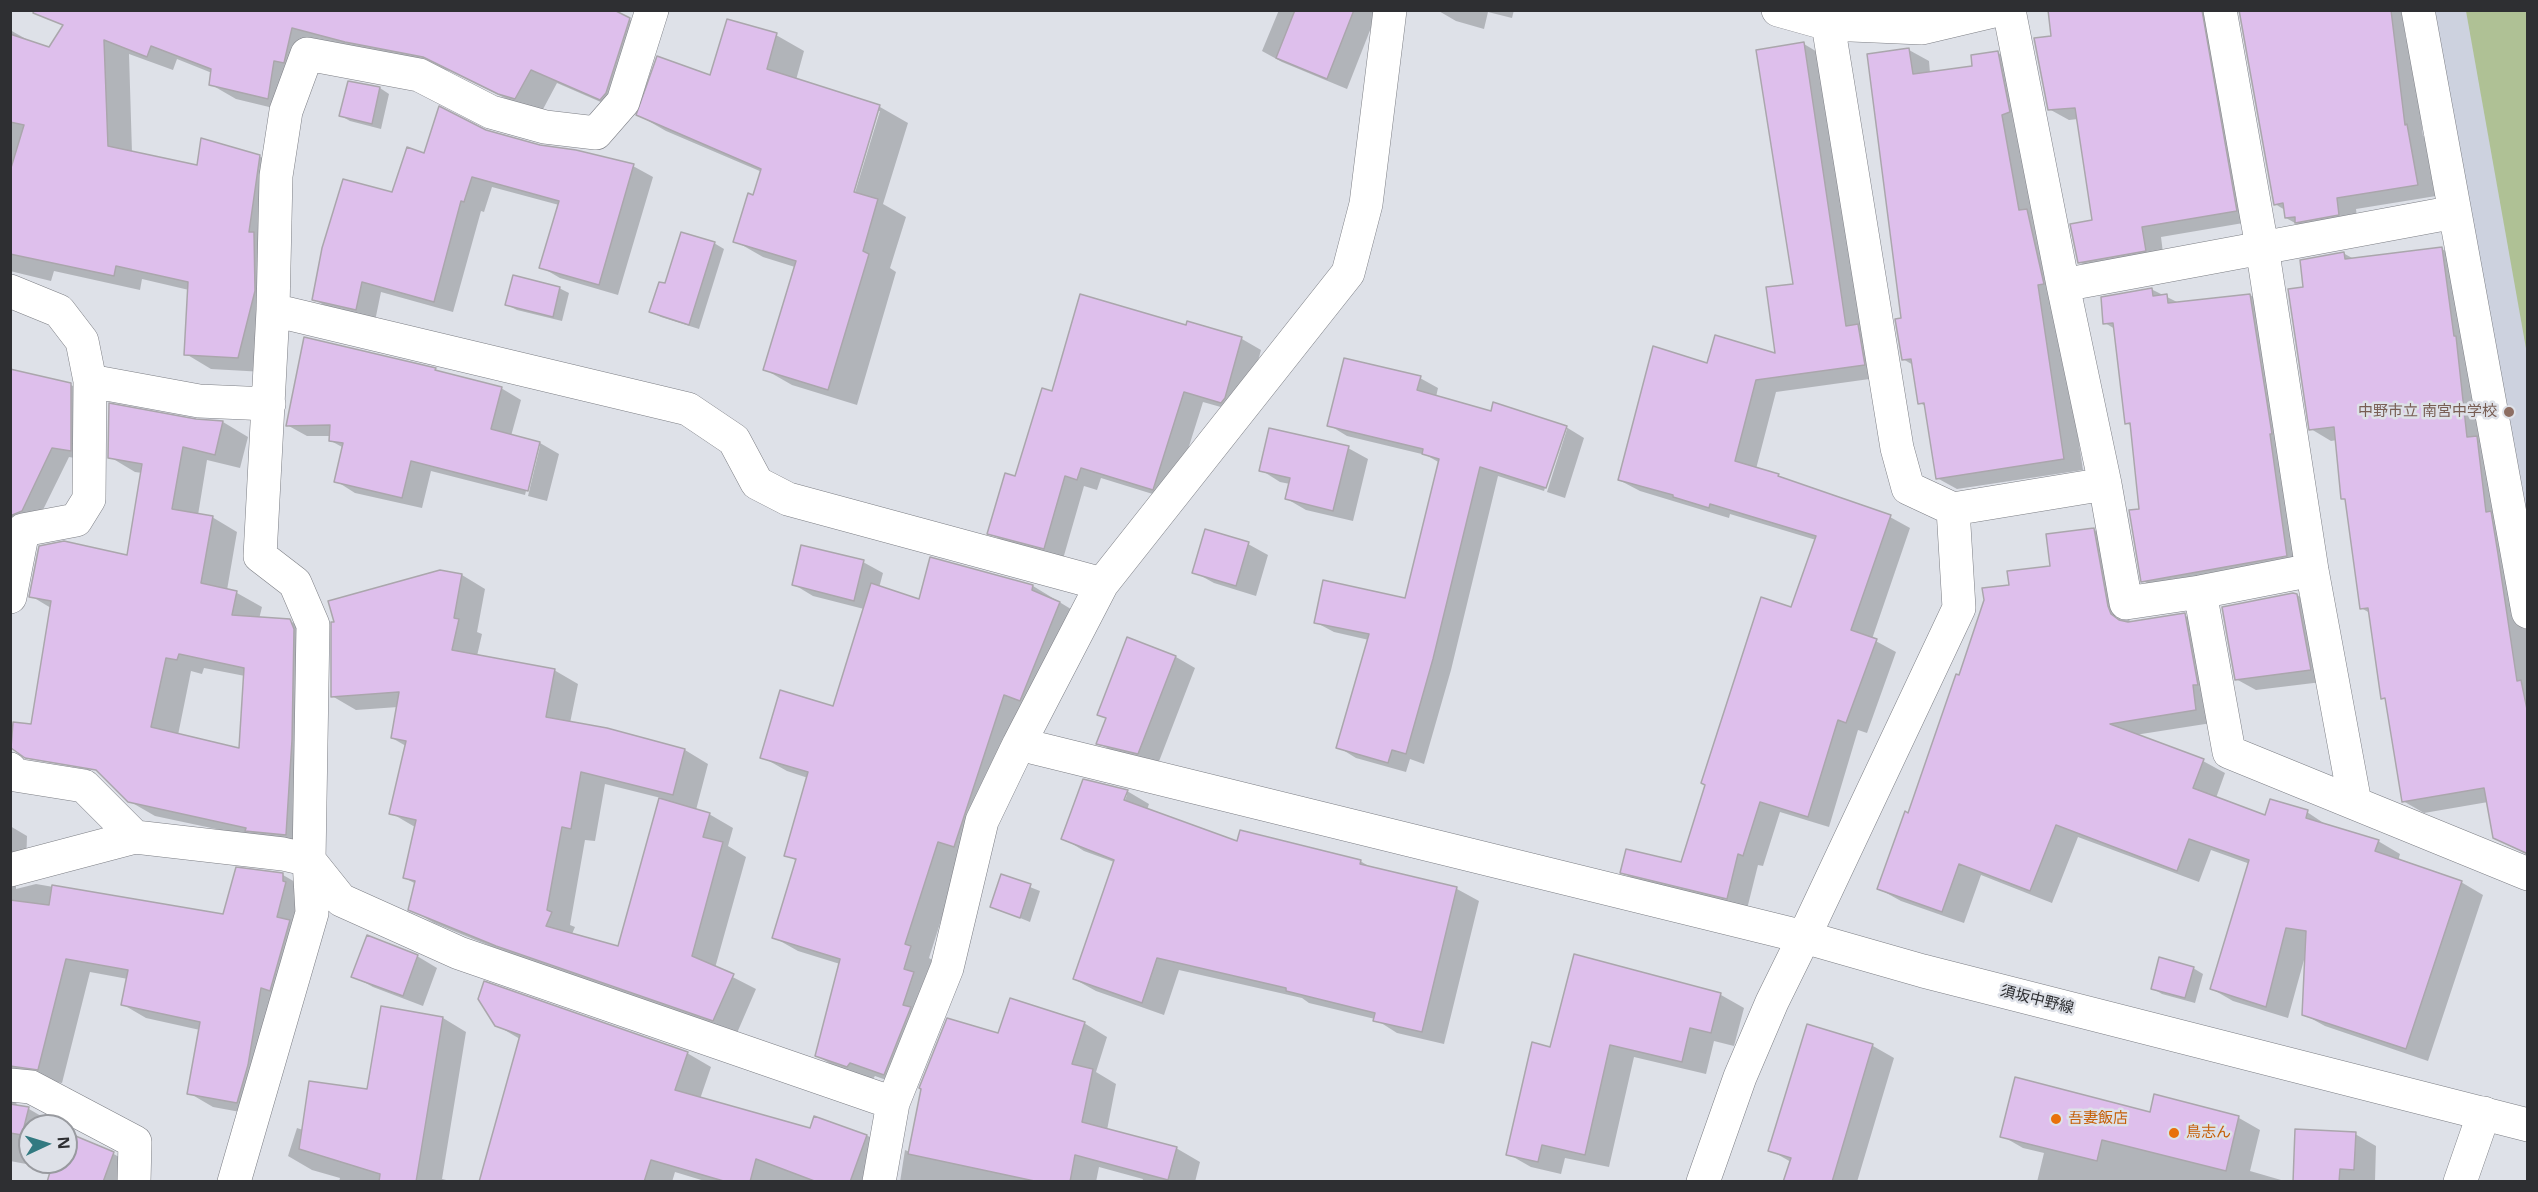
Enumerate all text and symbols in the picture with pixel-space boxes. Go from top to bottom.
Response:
place label: 中野市立 南宮中学校 [2358,403,2497,421]
marker: 中野市立 南宮中学校 [2502,405,2516,419]
street label: 須坂中野線 [1998,982,2076,1018]
place label: 吾妻飯店 [2068,1110,2128,1128]
marker: 吾妻飯店 [2049,1112,2063,1126]
north arrow [18,1114,78,1174]
place label: 鳥志ん [2186,1124,2231,1142]
marker: 鳥志ん [2167,1126,2181,1140]
text: N [53,1136,75,1150]

